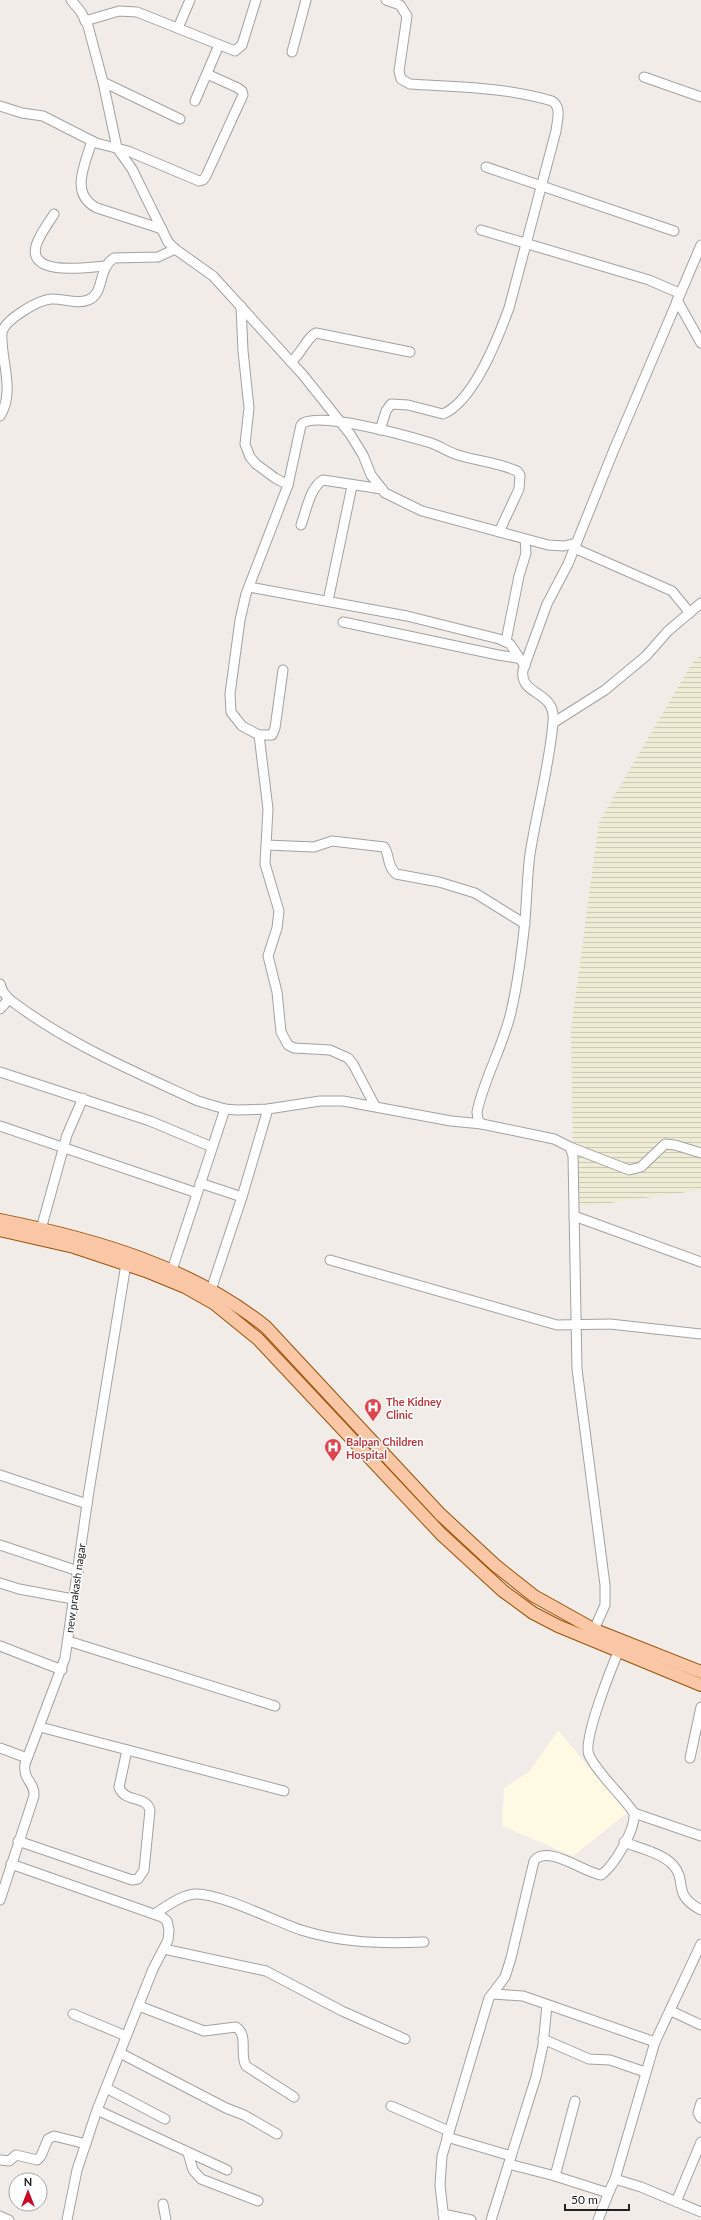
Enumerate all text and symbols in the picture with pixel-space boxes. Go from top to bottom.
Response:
place label: The Kidney Clinic [386,1395,442,1421]
hospital icon: The Kidney Clinic [363,1397,383,1422]
place label: Balpan Children Hospital [346,1435,423,1461]
hospital icon: Balpan Children Hospital [323,1437,343,1462]
street label: new prakash nagar [62,1542,88,1634]
north arrow [8,2172,48,2212]
text: N [24,2175,32,2188]
scale bar [565,2186,629,2212]
text: 50 m [571,2192,598,2207]

